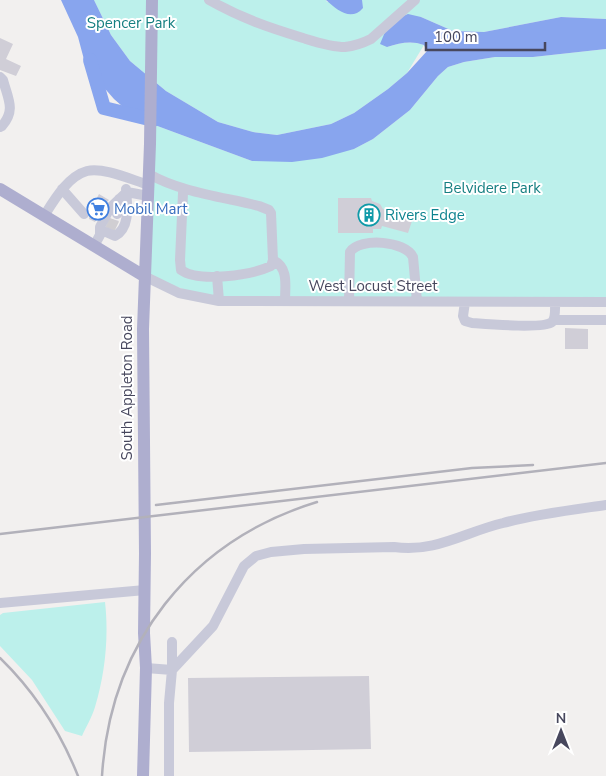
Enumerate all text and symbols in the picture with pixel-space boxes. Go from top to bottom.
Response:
park label: Spencer Park [87,13,176,33]
scale bar [426,20,545,52]
text: 100 m [434,27,478,47]
park label: Belvidere Park [443,178,541,198]
supermarket icon: Mobil Mart [86,197,110,221]
place label: Mobil Mart [114,199,188,219]
building icon: Rivers Edge [357,203,381,227]
place label: Rivers Edge [385,205,465,225]
street label: West Locust Street [309,276,438,296]
street label: South Appleton Road [117,315,137,461]
north arrow [536,706,586,756]
text: N [556,709,566,728]

